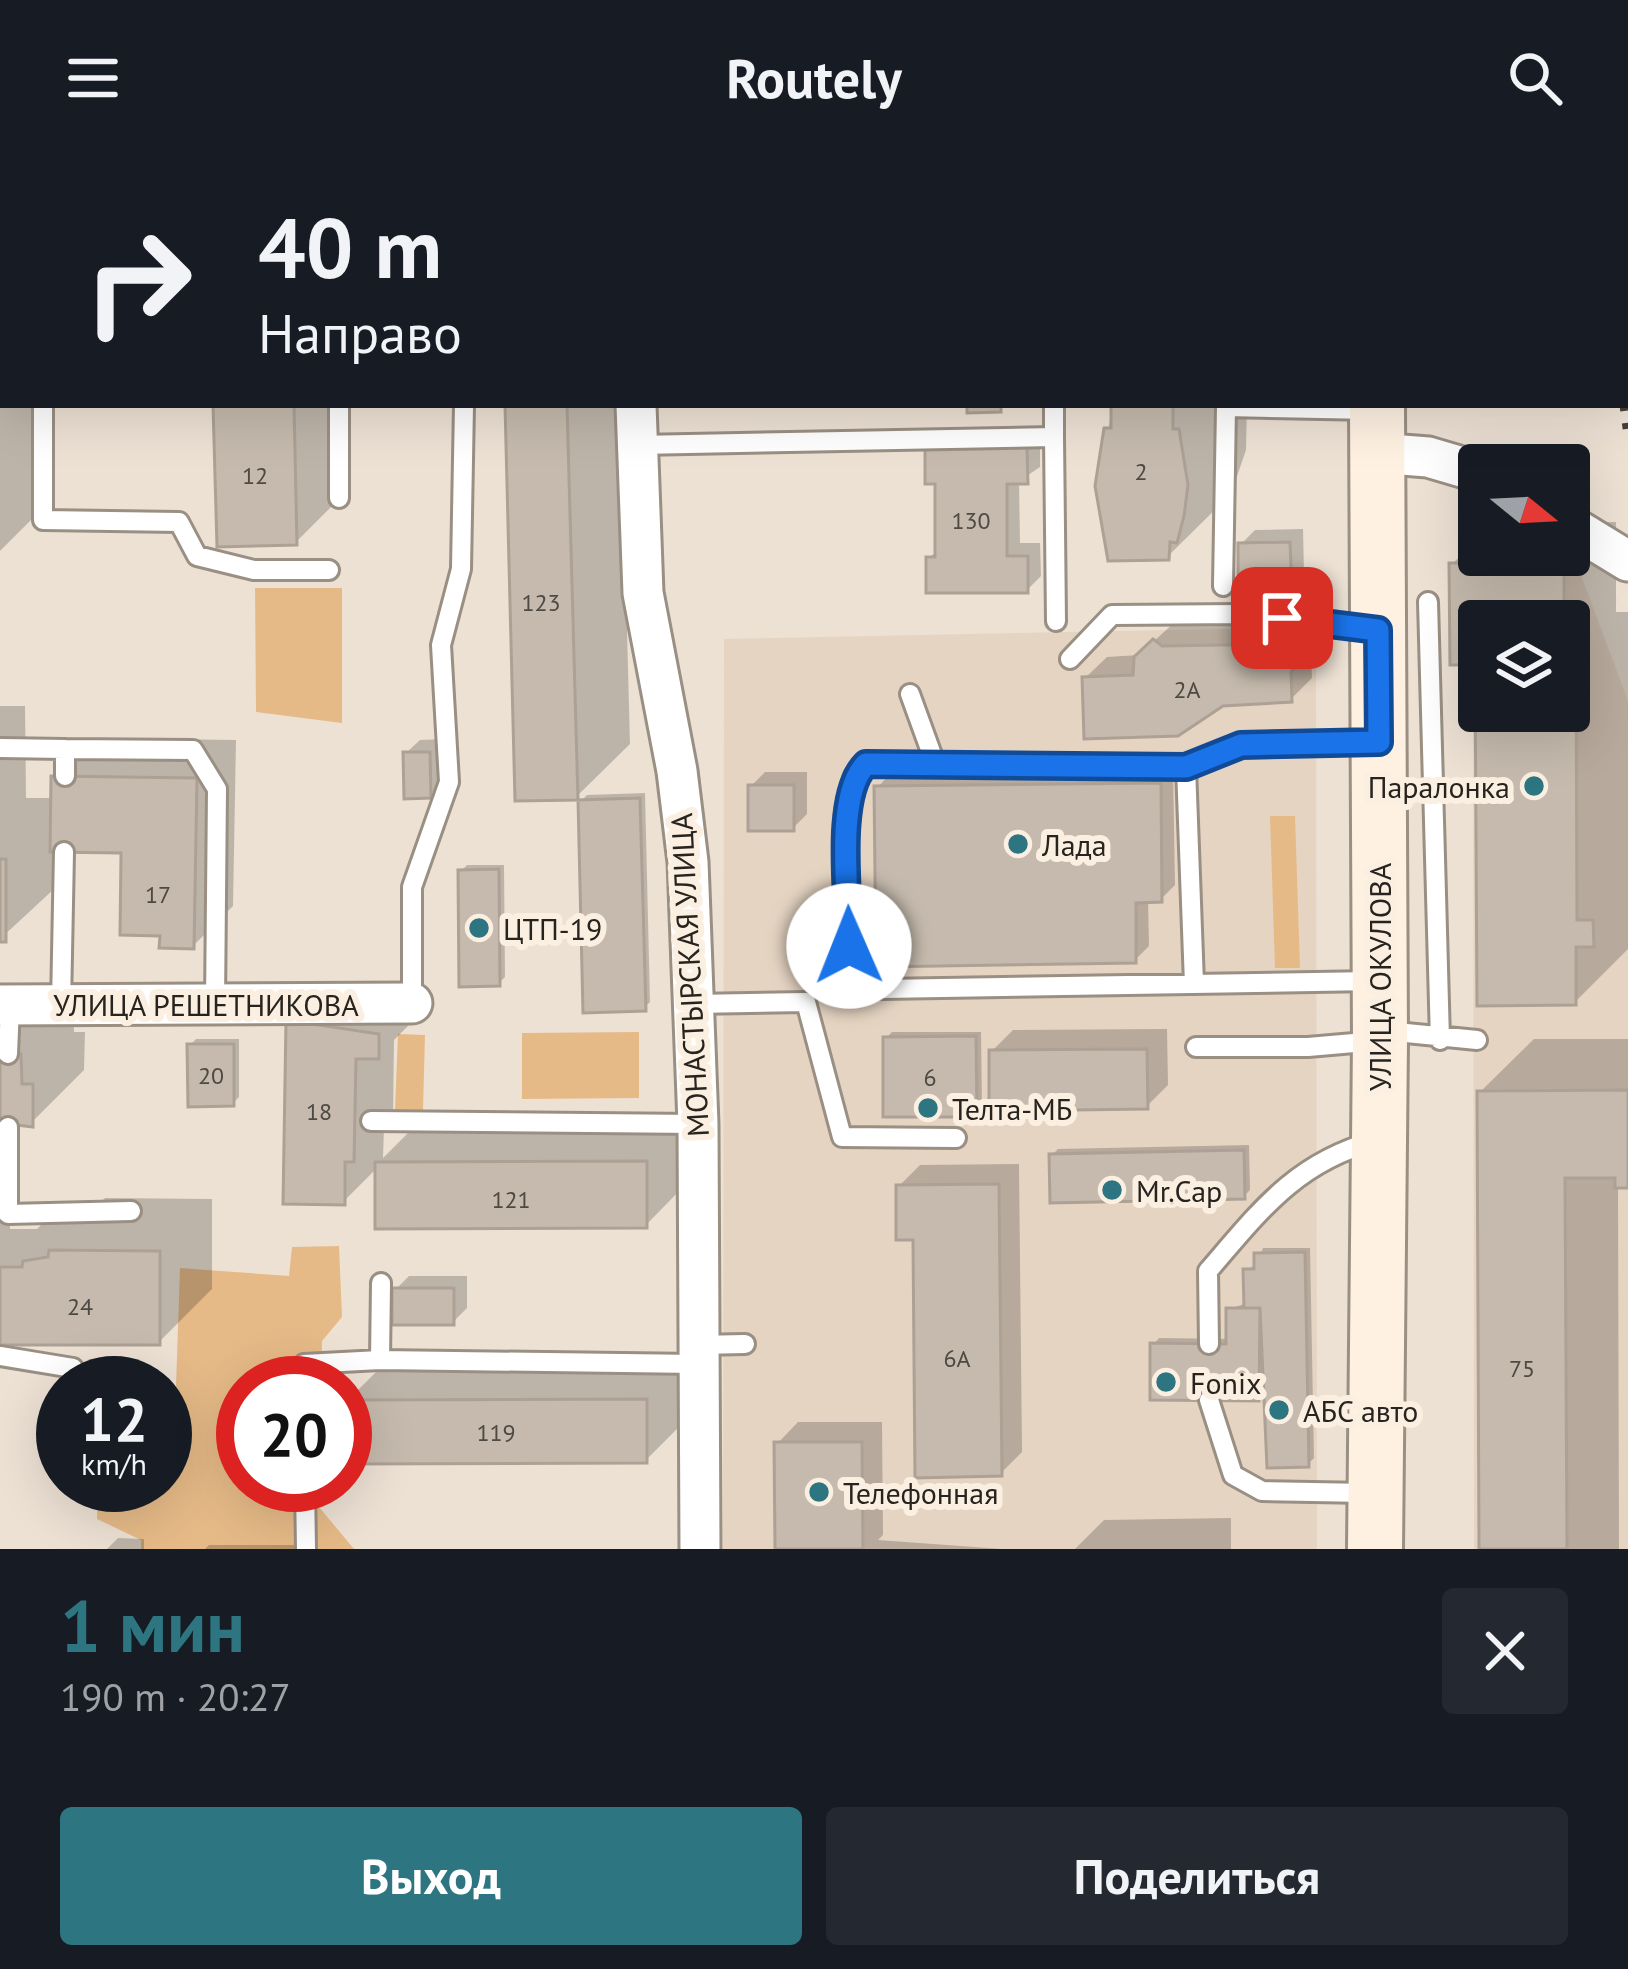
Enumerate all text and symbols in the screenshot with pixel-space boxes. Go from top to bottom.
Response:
text: Routely [726,43,902,113]
icon: menu [60,45,126,111]
icon: search [1502,45,1568,111]
text: 40 m [258,192,442,301]
icon: right [60,204,216,360]
text: Направо [258,298,462,368]
north arrow [1458,444,1590,576]
map controls [1458,444,1590,732]
house number: 2 [1134,456,1148,487]
house number: 12 [242,460,268,491]
house number: 130 [951,505,991,536]
pin [1231,567,1333,669]
icon: arrive [1249,585,1315,651]
house number: 123 [521,587,561,618]
button: layers [1458,600,1590,732]
house number: 2А [1173,674,1201,705]
place label: Паралонка [1368,767,1510,806]
marker: Паралонка [1521,773,1547,799]
street label: МОНАСТЫРСКАЯ УЛИЦА [661,812,717,1138]
place label: Лада [1041,825,1107,864]
marker: Лада [1005,831,1031,857]
street label: УЛИЦА ОКУЛОВА [1360,862,1399,1091]
house number: 17 [145,879,171,910]
position arrow [786,883,912,1009]
place label: ЦТП-19 [503,909,602,948]
marker: ЦТП-19 [466,915,492,941]
street label: УЛИЦА РЕШЕТНИКОВА [53,985,359,1024]
house number: 20 [198,1060,224,1091]
house number: 6 [923,1062,937,1093]
place label: Телта-МБ [952,1089,1072,1128]
marker: Телта-МБ [915,1095,941,1121]
house number: 18 [306,1096,332,1127]
place label: Mr.Cap [1136,1171,1222,1210]
marker: Mr.Cap [1099,1177,1125,1203]
house number: 121 [491,1184,531,1215]
house number: 24 [67,1291,93,1322]
house number: 6А [943,1343,971,1374]
house number: 75 [1509,1353,1535,1384]
speed limit sign: 20 [216,1356,372,1512]
place label: Fonix [1190,1363,1262,1402]
marker: Fonix [1153,1369,1179,1395]
text: 12 [80,1380,148,1458]
place label: АБС авто [1303,1391,1418,1430]
marker: АБС авто [1266,1397,1292,1423]
house number: 119 [476,1417,516,1448]
text: km/h [81,1444,147,1483]
place label: Телефонная [843,1473,998,1512]
marker: Телефонная [806,1479,832,1505]
text: 1 мин [60,1579,245,1672]
button: close [1442,1588,1568,1714]
text: 190 m · 20:27 [60,1671,291,1722]
button: Выход [60,1807,802,1945]
button: Поделиться [826,1807,1568,1945]

